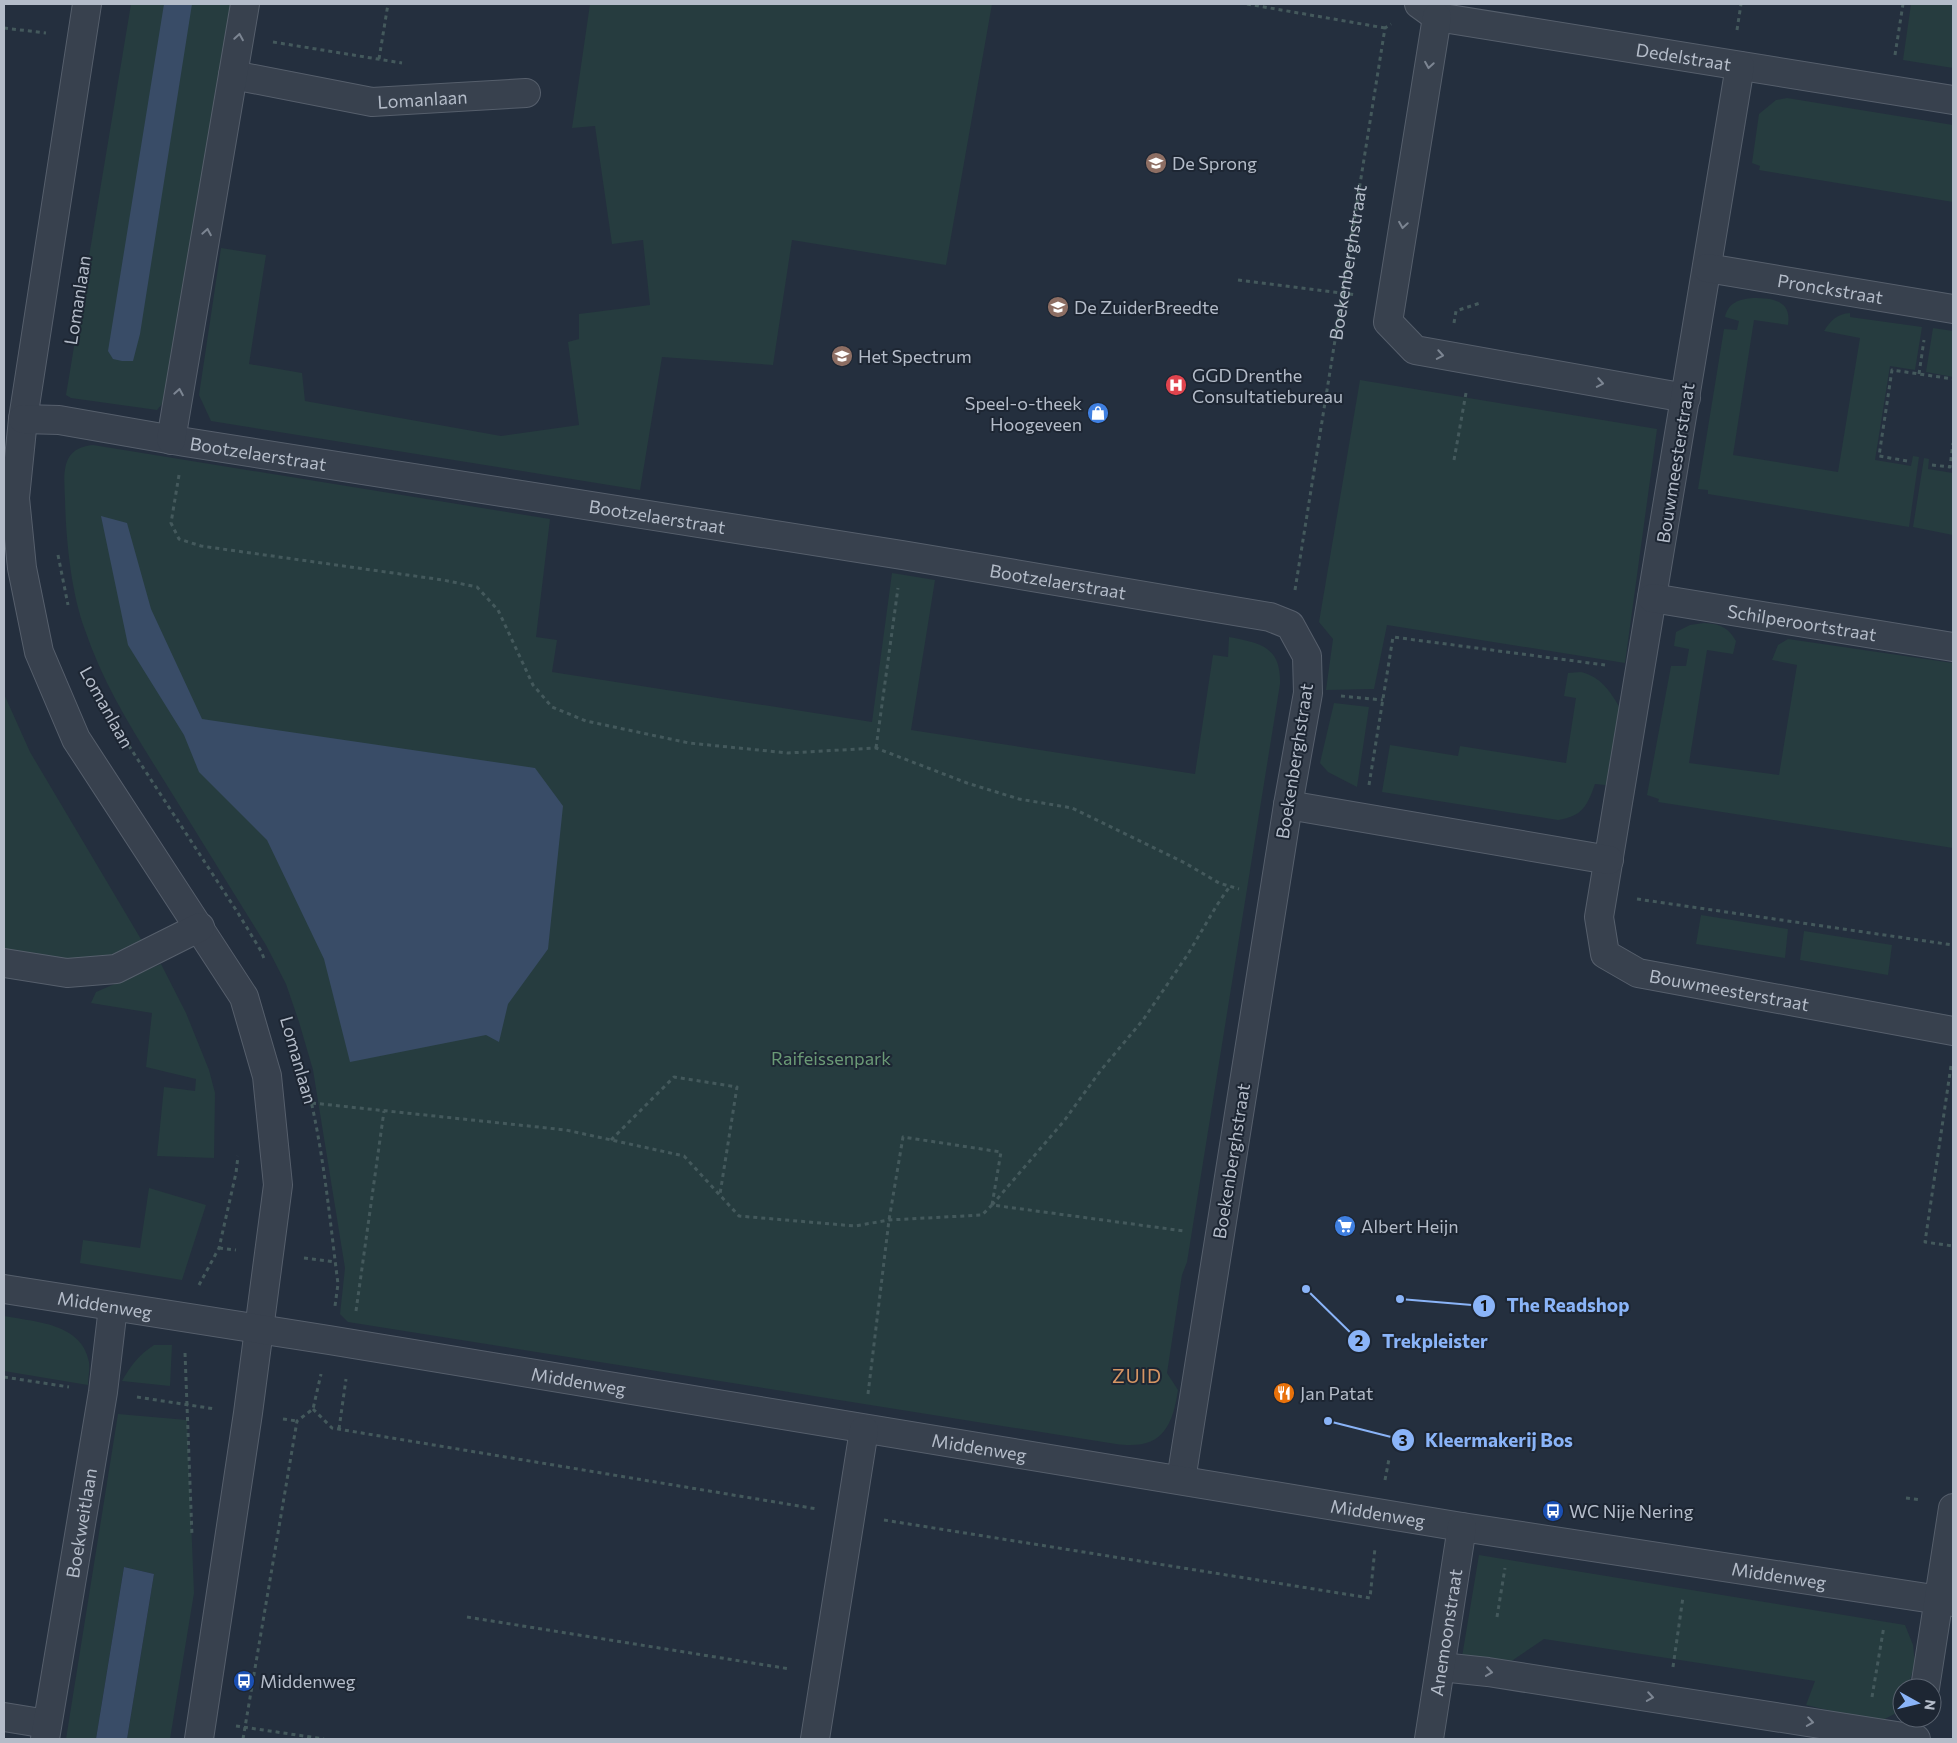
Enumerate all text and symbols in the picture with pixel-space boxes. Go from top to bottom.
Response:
one-way arrow [234,32,244,41]
street label: Dedelstraat [1634,38,1733,75]
one-way arrow [1425,60,1435,69]
street label: Lomanlaan [377,85,468,113]
school or university icon: De Sprong [1144,151,1168,175]
place label: De Sprong [1172,152,1257,174]
street label: Boekenberghstraat [1324,183,1371,342]
one-way arrow [1398,221,1408,229]
one-way arrow [201,227,211,236]
street label: Lomanlaan [59,254,95,346]
street label: Pronckstraat [1776,269,1885,308]
school or university icon: De ZuiderBreedte [1046,295,1070,319]
place label: De ZuiderBreedte [1074,296,1219,318]
school or university icon: Het Spectrum [830,344,854,368]
place label: Het Spectrum [858,345,972,367]
one-way arrow [1435,349,1444,359]
place label: GGD Drenthe Consultatiebureau [1192,364,1343,407]
hospital icon: GGD Drenthe Consultatiebureau [1164,373,1188,397]
one-way arrow [1595,377,1604,387]
street label: Bouwmeesterstraat [1651,381,1699,545]
one-way arrow [174,387,184,396]
place label: Speel-o-theek Hoogeveen [965,392,1082,435]
shop icon: Speel-o-theek Hoogeveen [1086,401,1110,425]
street label: Bootzelaerstraat [188,432,328,475]
street label: Bootzelaerstraat [587,495,727,538]
street label: Bootzelaerstraat [988,559,1128,604]
street label: Schilperoortstraat [1726,599,1878,645]
street label: Lomanlaan [76,662,138,752]
street label: Boekenberghstraat [1271,682,1317,840]
street label: Bouwmeesterstraat [1648,964,1811,1015]
street label: Lomanlaan [276,1014,322,1106]
park label: Raifeissenpark [771,1047,891,1069]
street label: Boekenberghstraat [1208,1082,1254,1240]
supermarket icon: Albert Heijn [1333,1214,1357,1238]
place label: Albert Heijn [1361,1215,1459,1237]
street label: Middenweg [56,1287,154,1323]
callout: The Readshop [1472,1289,1640,1323]
text: The Readshop [1507,1293,1629,1316]
text: 1 [1481,1296,1487,1314]
callout: Trekpleister [1347,1324,1498,1358]
text: Trekpleister [1382,1329,1488,1352]
text: 2 [1355,1331,1363,1349]
street label: Middenweg [530,1363,628,1400]
district label: ZUID [1112,1364,1162,1387]
restaurant icon: Jan Patat [1272,1381,1296,1405]
place label: Jan Patat [1300,1382,1373,1404]
callout: Kleermakerij Bos [1390,1423,1583,1457]
text: Kleermakerij Bos [1425,1428,1573,1451]
street label: Middenweg [930,1429,1028,1466]
text: 3 [1399,1431,1408,1449]
street label: Boekweitlaan [61,1466,101,1580]
street label: Middenweg [1329,1494,1427,1532]
bus stop icon: WC Nije Nering [1541,1499,1565,1523]
place label: WC Nije Nering [1569,1500,1694,1522]
street label: Middenweg [1730,1557,1828,1594]
street label: Anemoonstraat [1425,1567,1466,1698]
one-way arrow [1486,1666,1494,1677]
bus stop icon: Middenweg [232,1669,256,1693]
place label: Middenweg [260,1670,356,1692]
north arrow [1892,1678,1942,1728]
one-way arrow [1646,1691,1654,1702]
text: N [1921,1698,1940,1711]
one-way arrow [1806,1717,1815,1727]

